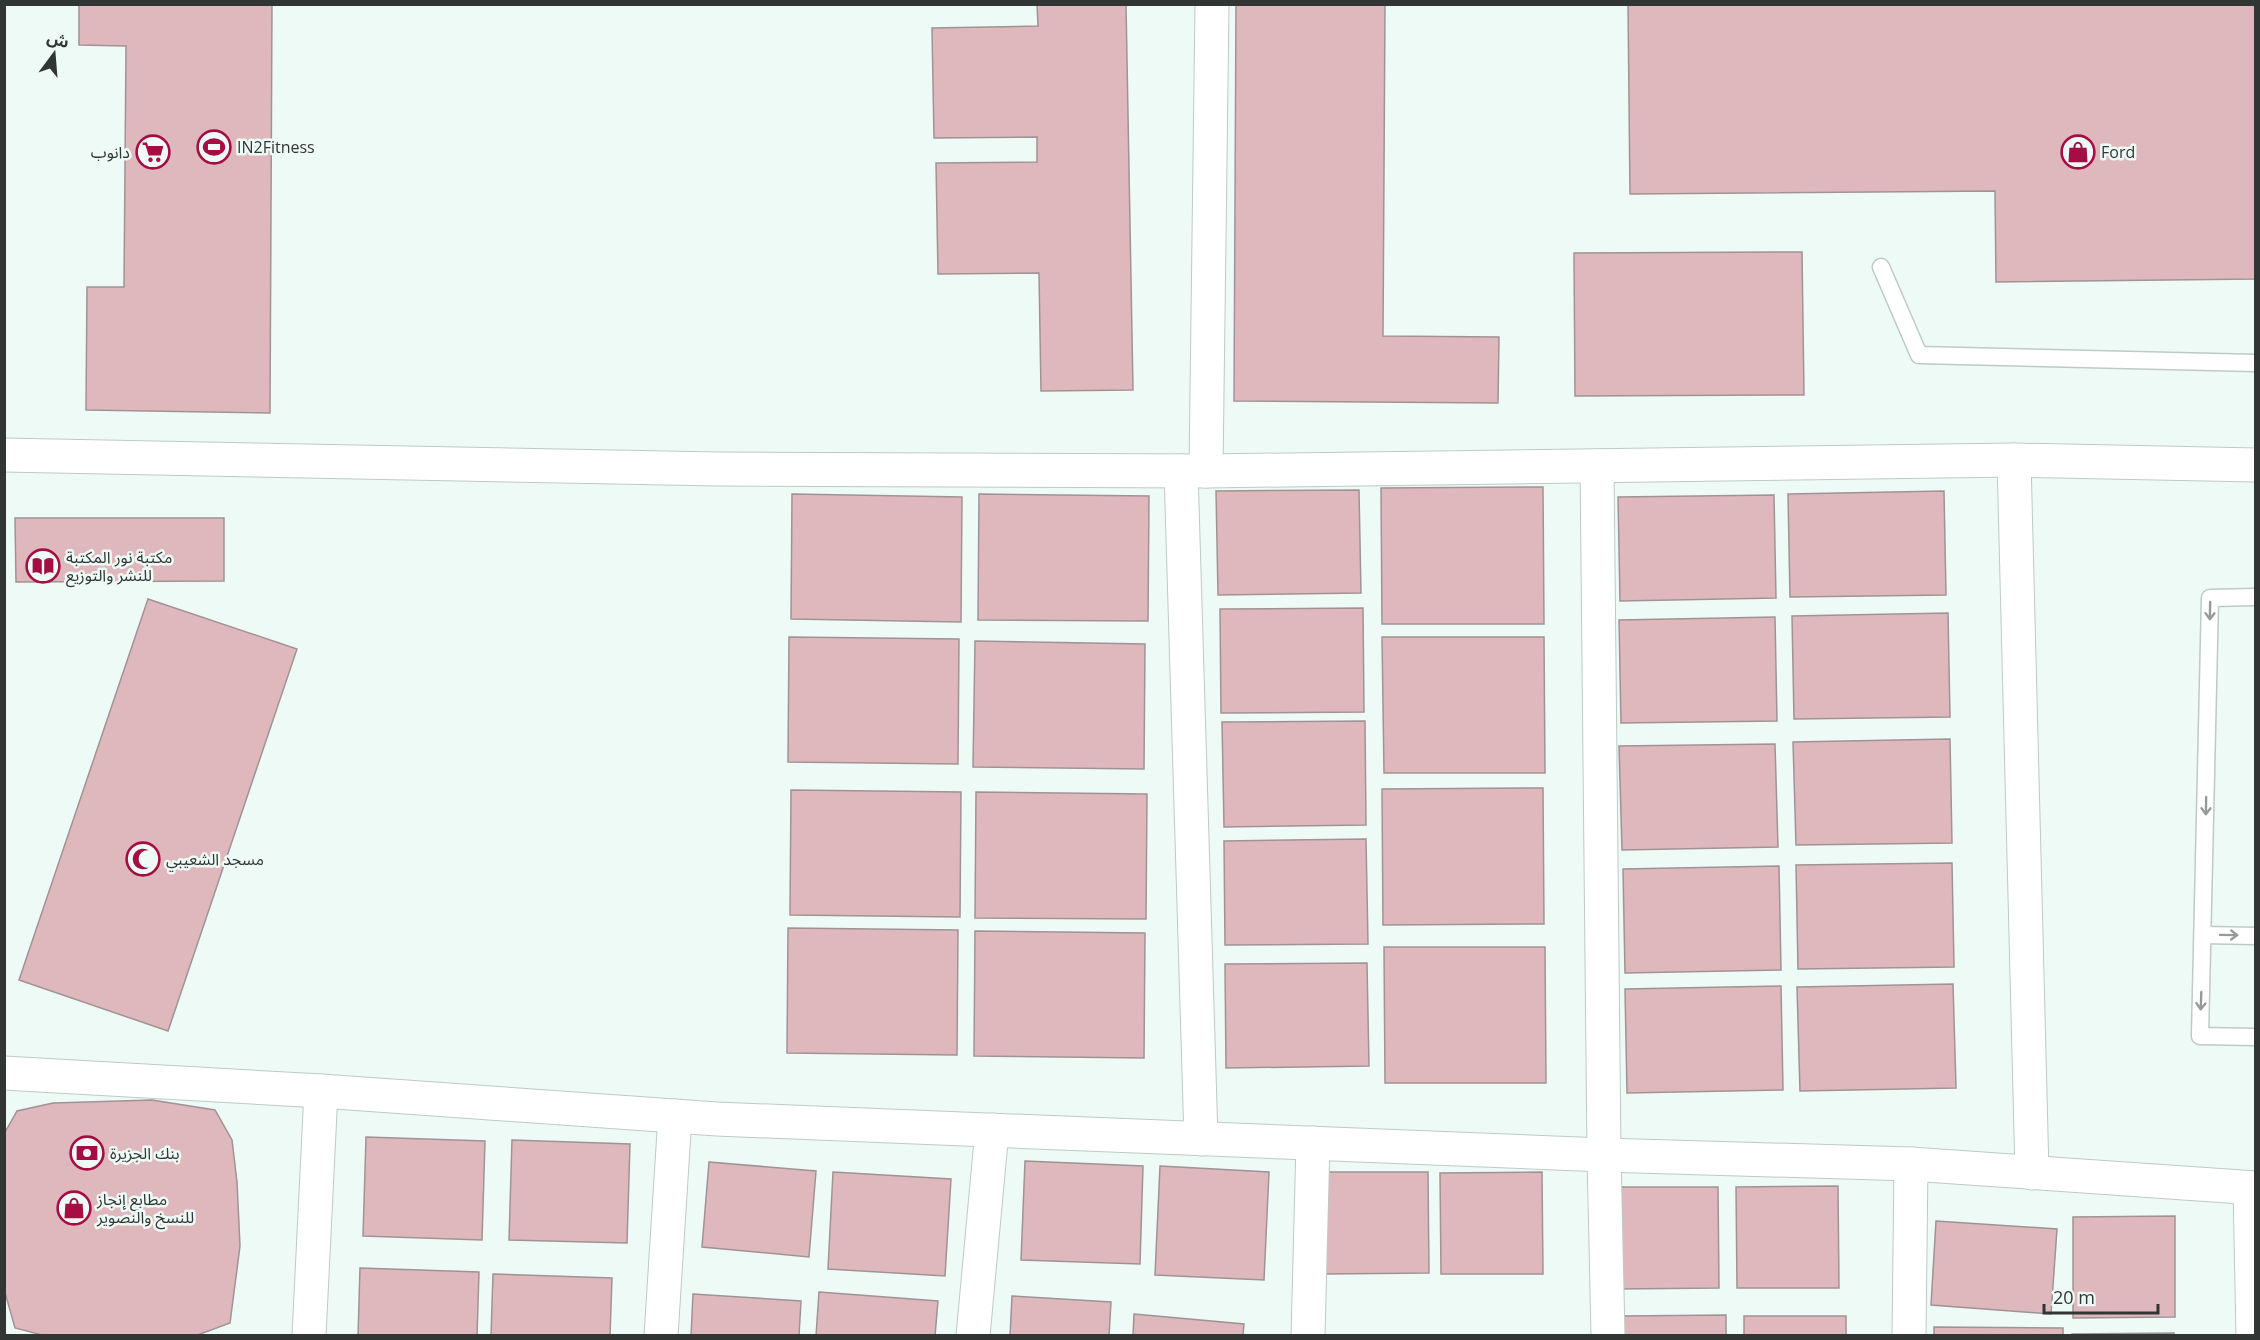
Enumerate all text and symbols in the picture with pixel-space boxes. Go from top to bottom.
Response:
north arrow [24,24,84,84]
text: ش [45,26,72,53]
sports icon: IN2Fitness [196,129,232,165]
supermarket icon: دانوب [135,134,171,170]
shop icon: Ford [2060,134,2096,170]
place label: IN2Fitness [237,136,315,158]
place label: دانوب [91,141,130,163]
place label: Ford [2101,141,2135,163]
place label: مكتبة نور المكتبة للنشر والتوزيع [66,546,172,588]
library icon: مكتبة نور المكتبة للنشر والتوزيع [25,548,61,584]
one-way arrow [2204,600,2216,620]
one-way arrow [2200,795,2212,815]
mosque icon: مسجد الشعيبي [125,841,161,877]
place label: مسجد الشعيبي [166,848,264,872]
one-way arrow [2219,930,2239,941]
one-way arrow [2195,990,2207,1010]
bank icon: بنك الجزيرة [69,1135,105,1171]
place label: بنك الجزيرة [110,1142,180,1164]
place label: مطابع إنجاز للنسخ والنصوير [96,1188,194,1230]
shop icon: مطابع إنجاز للنسخ والنصوير [56,1190,92,1226]
scale bar [2044,1277,2158,1315]
text: 20 m [2053,1285,2095,1309]

